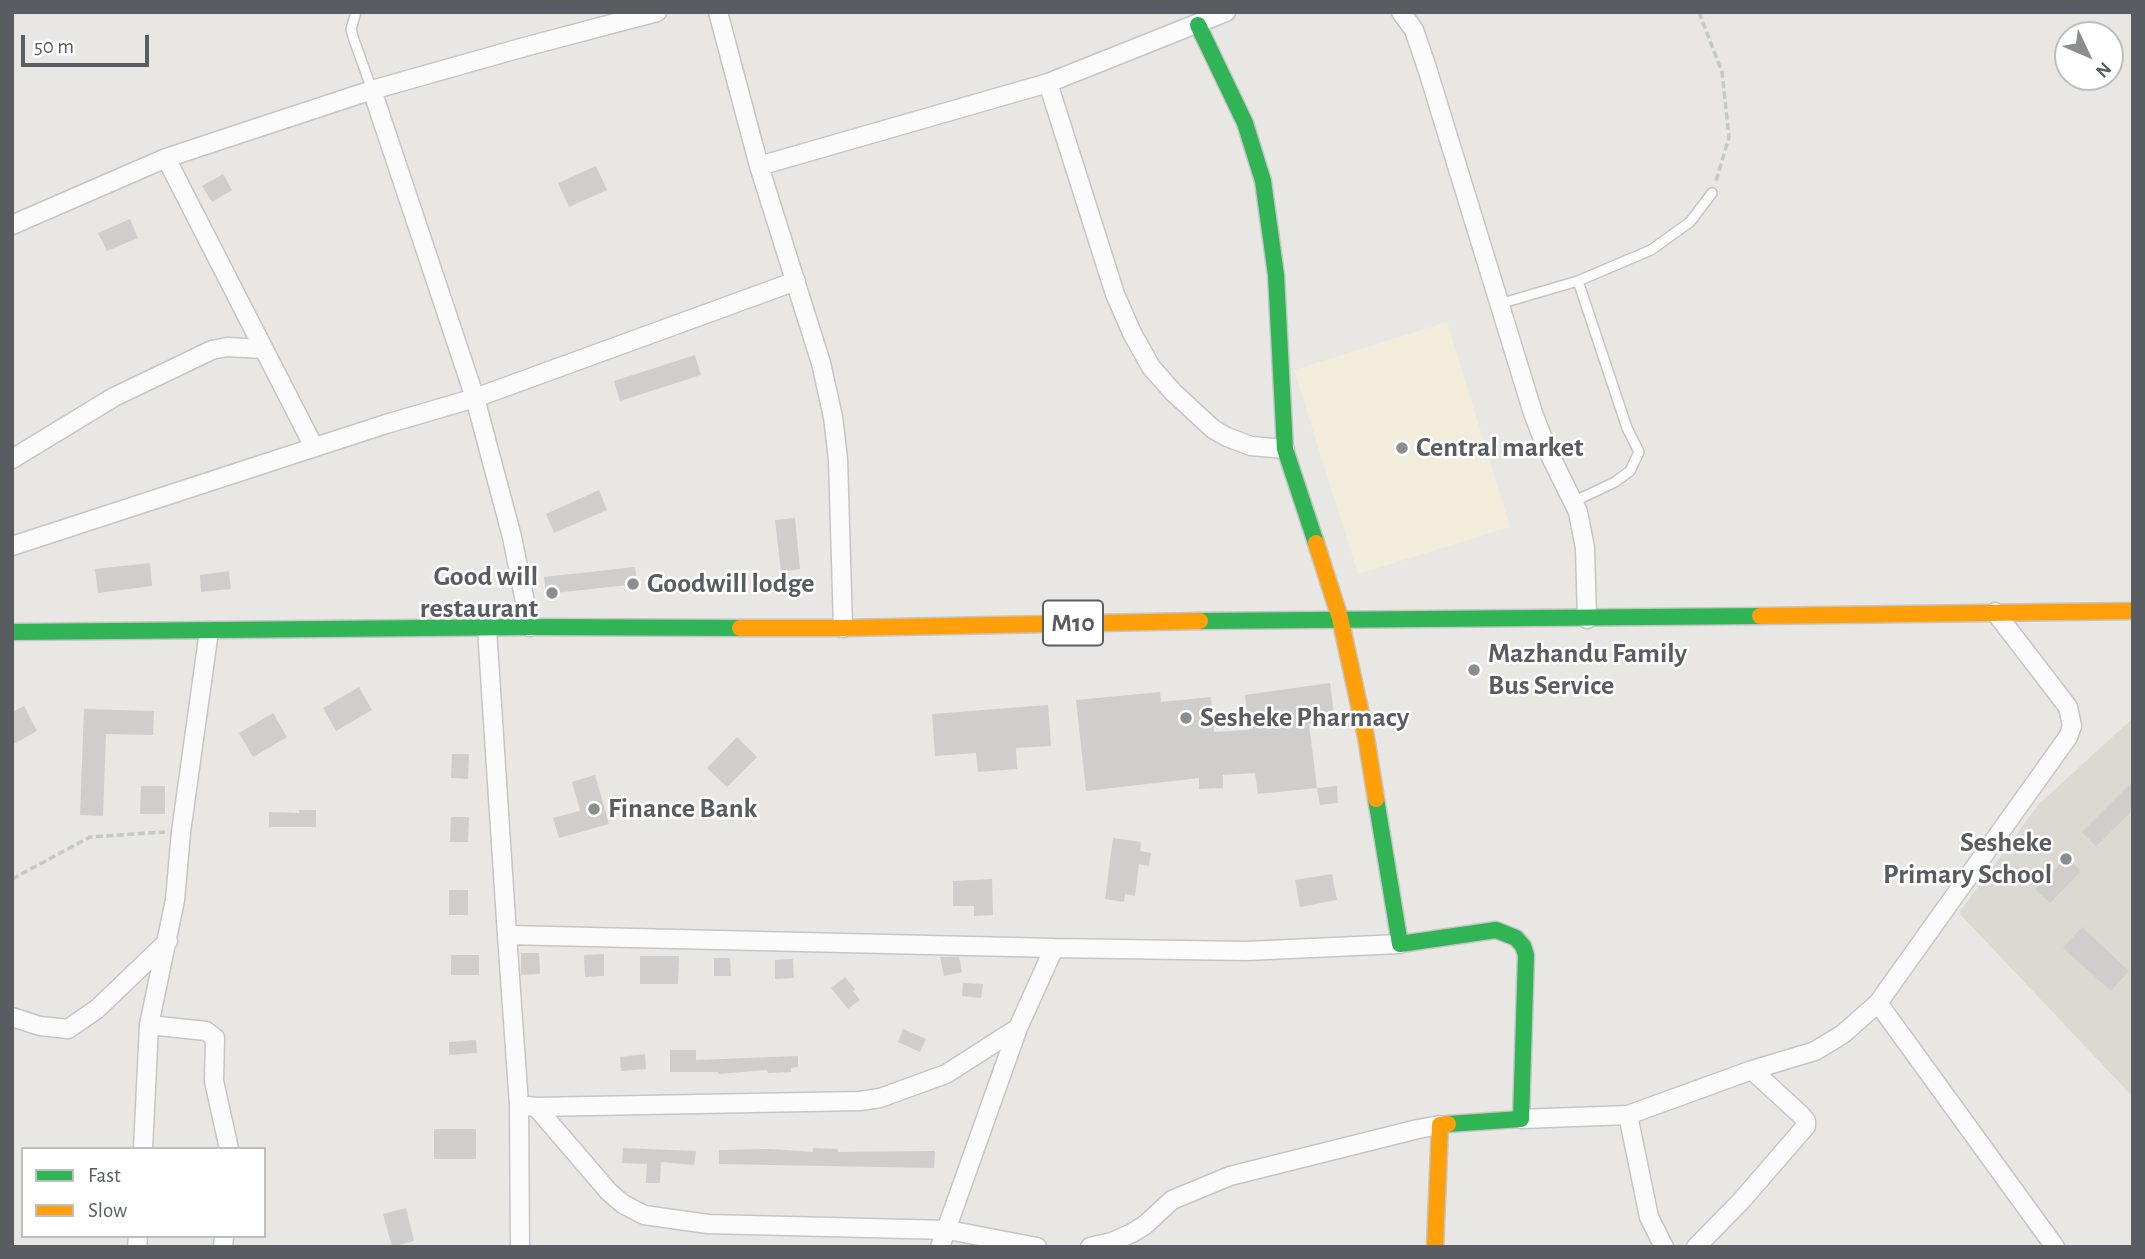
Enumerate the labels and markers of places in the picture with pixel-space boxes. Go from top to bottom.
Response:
place label: Central market [1416,431,1584,465]
marker: Central market [1394,440,1410,456]
place label: Good will restaurant [420,560,538,626]
place label: Goodwill lodge [647,567,815,601]
marker: Goodwill lodge [625,576,641,592]
marker: Good will restaurant [544,585,560,601]
place label: Mazhandu Family Bus Service [1488,637,1687,703]
marker: Mazhandu Family Bus Service [1466,662,1482,678]
place label: Sesheke Pharmacy [1200,701,1409,735]
marker: Sesheke Pharmacy [1178,710,1194,726]
place label: Finance Bank [608,792,757,826]
marker: Finance Bank [586,801,602,817]
place label: Sesheke Primary School [1883,826,2052,892]
marker: Sesheke Primary School [2058,851,2074,867]

